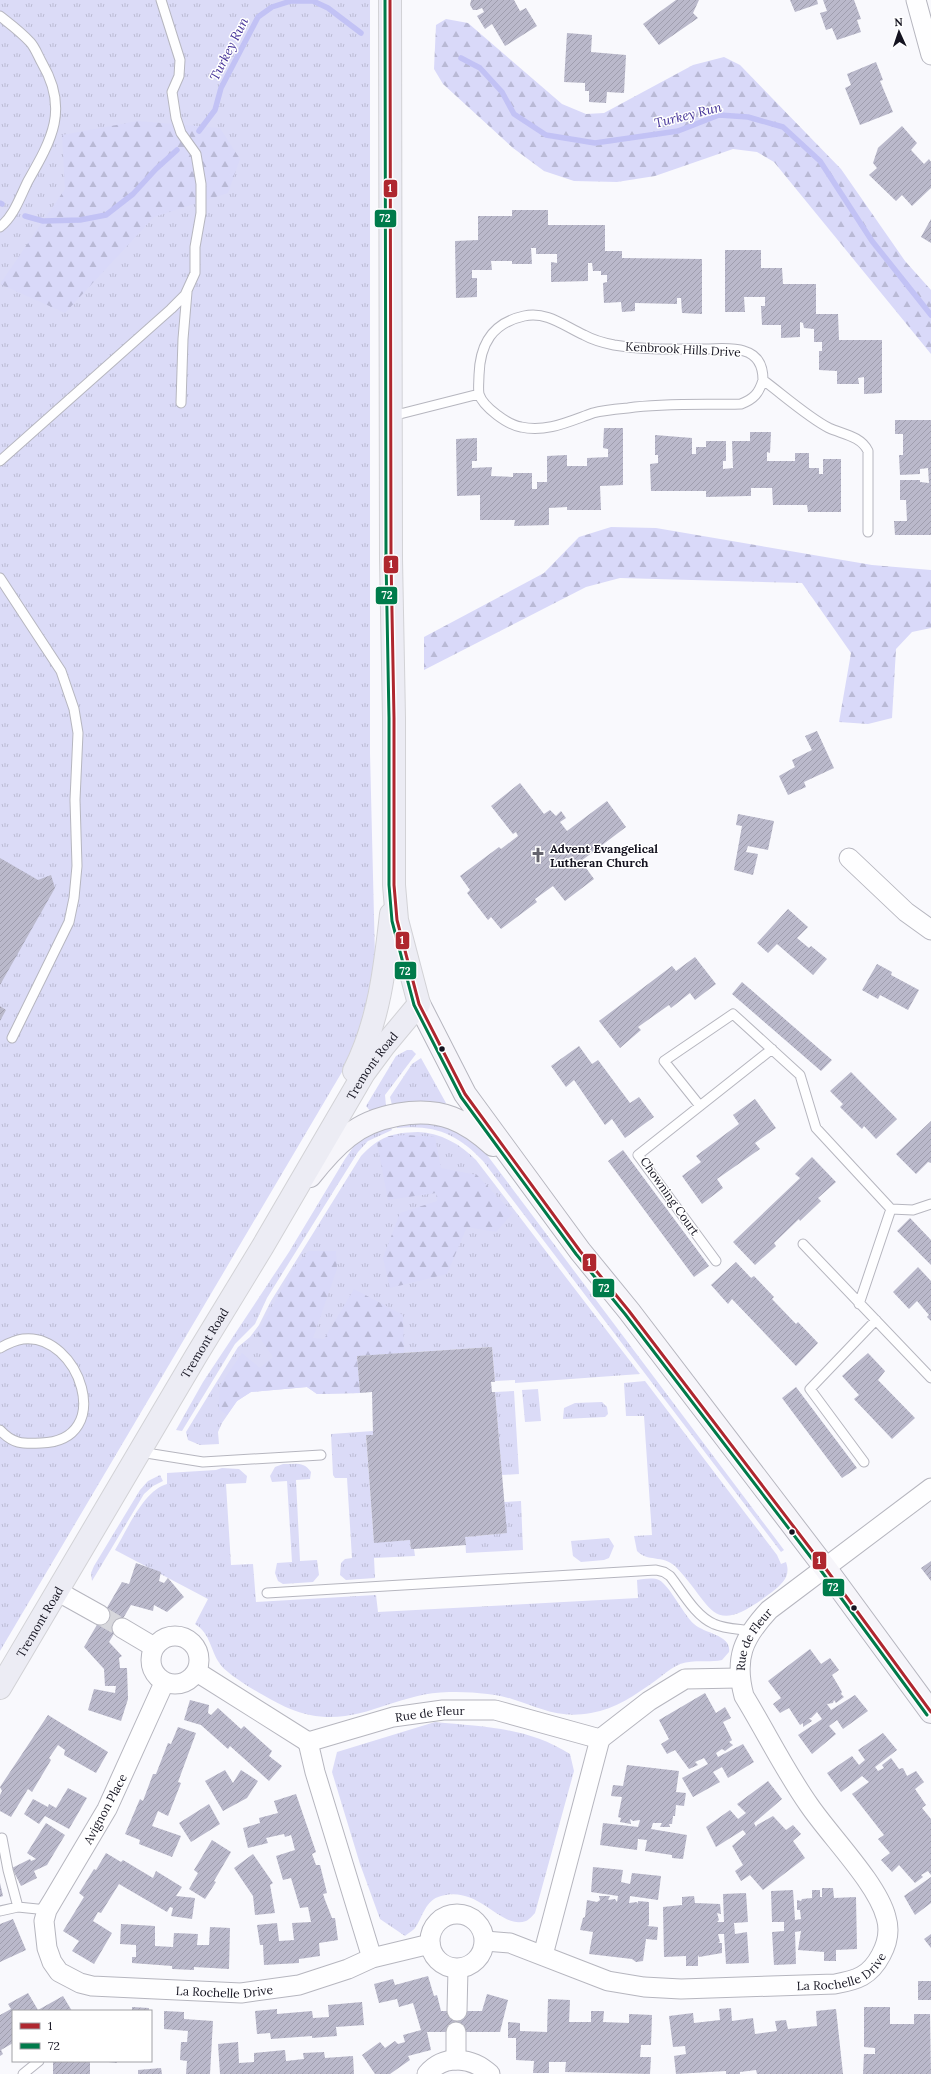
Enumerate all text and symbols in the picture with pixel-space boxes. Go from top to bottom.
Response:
north arrow [879,12,919,52]
water label: Turkey Run [206,15,252,83]
text: N [894,15,904,29]
water label: Turkey Run [653,98,723,132]
line badge: 1 [383,179,398,198]
text: 1 [388,181,393,195]
line badge: 72 [374,209,397,228]
text: 72 [379,211,391,225]
street label: Kenbrook Hills Drive [625,338,742,360]
line badge: 1 [383,555,399,574]
text: 1 [389,557,394,571]
line badge: 72 [375,586,398,605]
text: 72 [381,588,393,602]
place label: Advent Evangelical Lutheran Church [550,841,658,870]
church icon: Advent Evangelical Lutheran Church [529,846,547,864]
line badge: 1 [395,931,410,950]
text: 1 [400,933,405,947]
line badge: 72 [394,961,417,980]
text: 72 [399,964,411,978]
street label: Tremont Road [343,1028,400,1102]
unlabelled marker [437,1044,447,1054]
street label: Chowning Court [637,1154,703,1238]
line badge: 1 [582,1253,597,1272]
text: 1 [587,1255,592,1269]
line badge: 72 [592,1278,615,1298]
text: 72 [598,1281,610,1295]
street label: Tremont Road [177,1305,231,1381]
unlabelled marker [787,1527,797,1537]
line badge: 1 [812,1551,827,1570]
text: 1 [817,1553,822,1567]
line badge: 72 [822,1578,845,1597]
text: 72 [827,1580,839,1594]
street label: Tremont Road [12,1584,66,1660]
unlabelled marker [849,1603,859,1613]
street label: Rue de Fleur [732,1604,775,1671]
street label: Rue de Fleur [394,1703,465,1724]
street label: Avignon Place [80,1771,130,1848]
street label: La Rochelle Drive [796,1949,889,1993]
street label: La Rochelle Drive [175,1981,274,2001]
legend [12,2010,152,2062]
text: 1 [48,2018,52,2033]
text: 72 [48,2038,60,2053]

